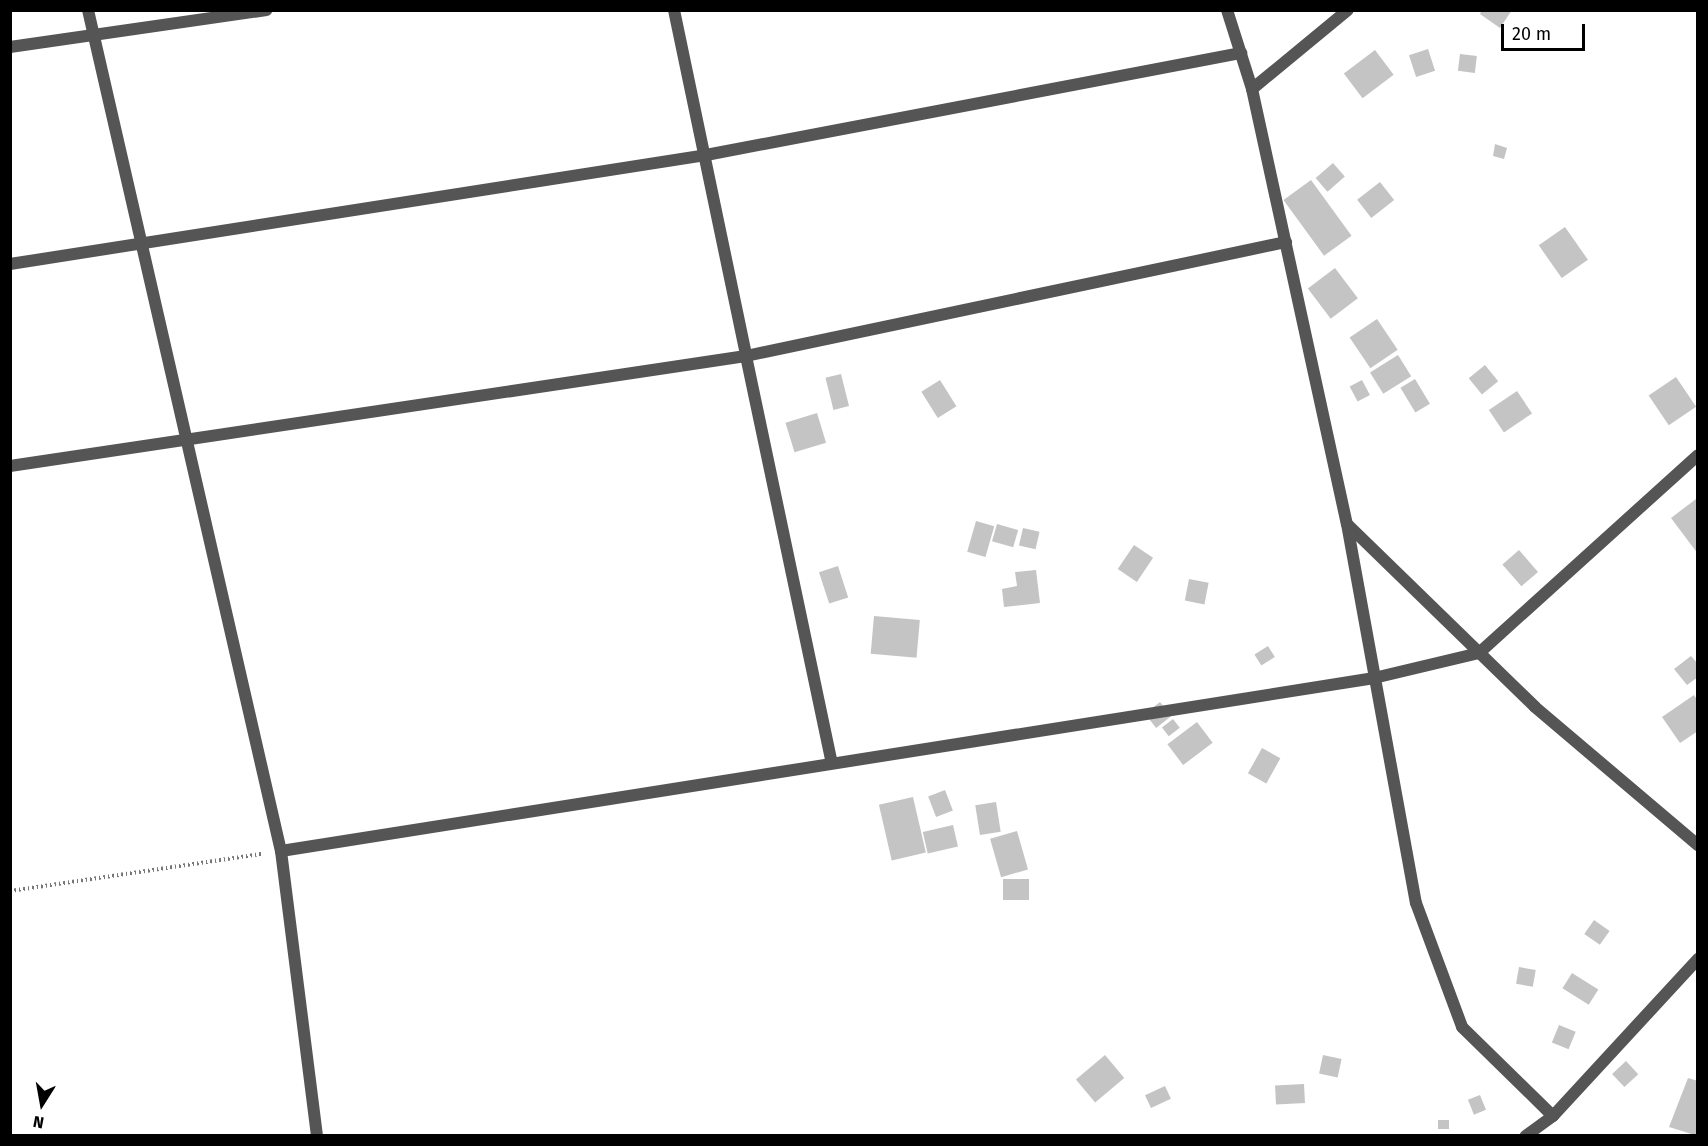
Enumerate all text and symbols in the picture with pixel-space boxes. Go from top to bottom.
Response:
scale bar [1504,12,1588,50]
text: 20 m [1512,23,1551,45]
north arrow [12,1074,72,1134]
text: N [31,1112,45,1132]

